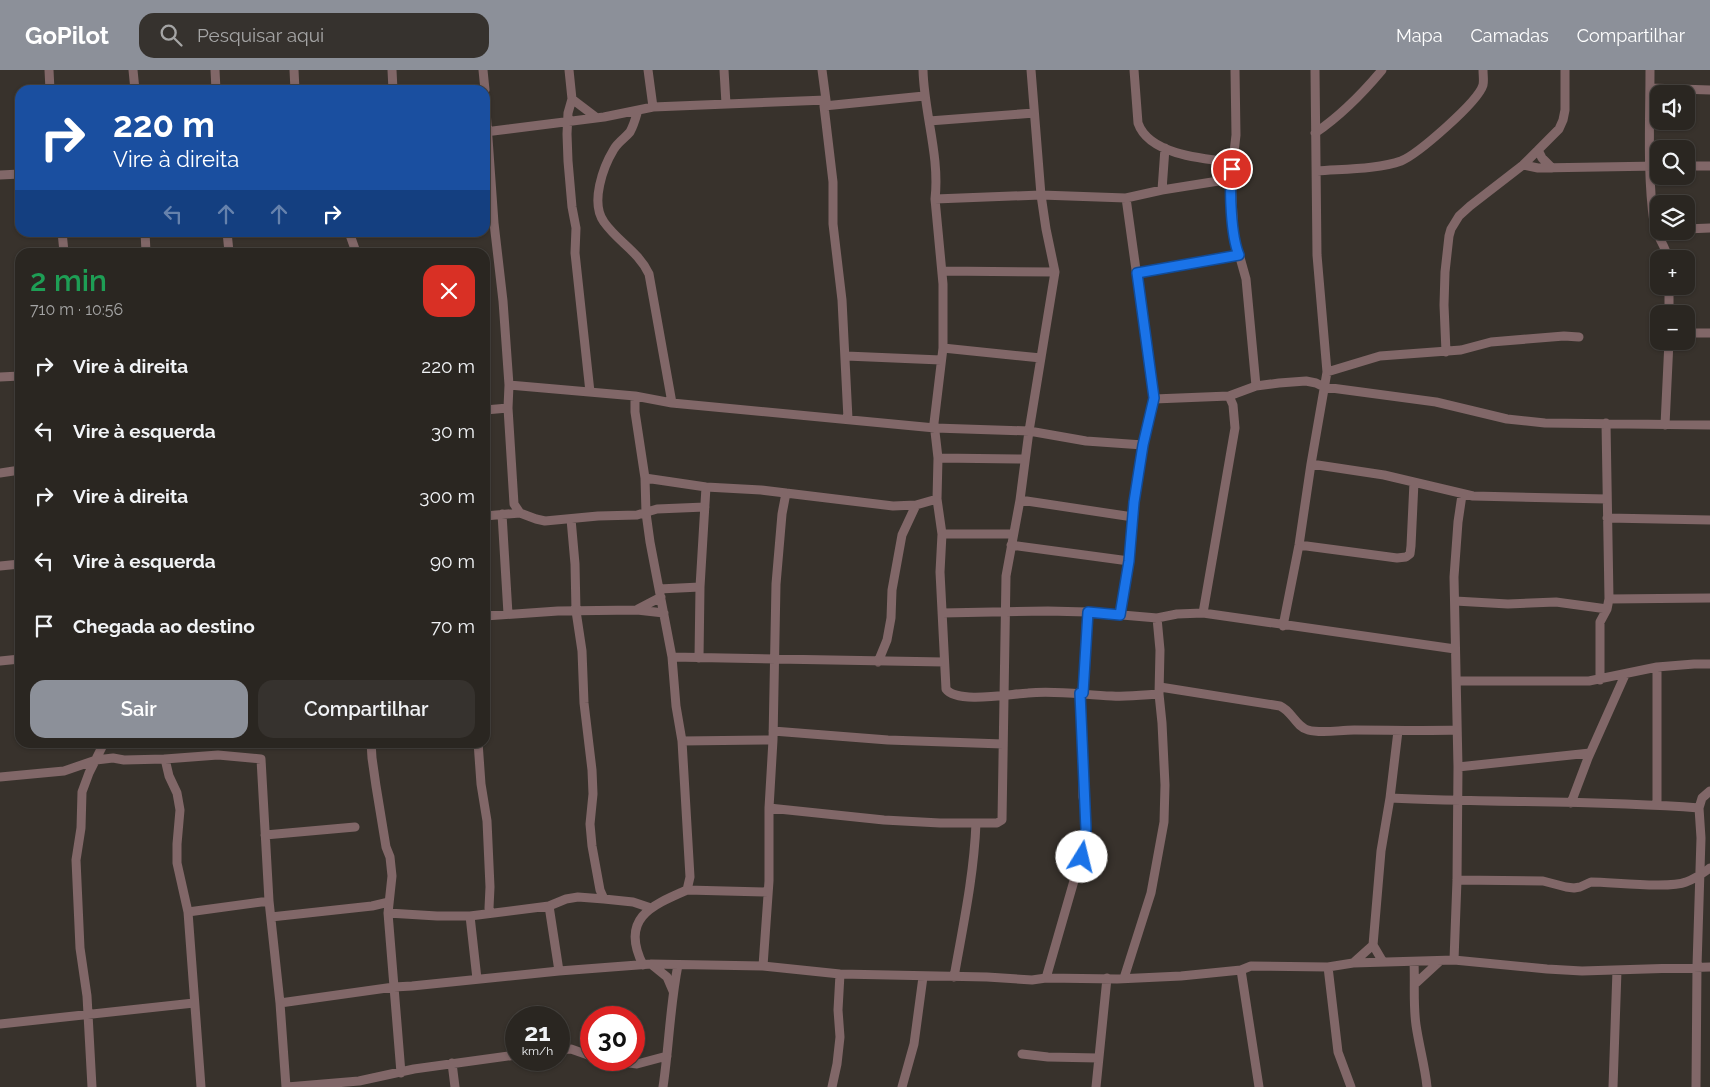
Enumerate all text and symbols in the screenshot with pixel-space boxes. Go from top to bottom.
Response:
search box [139,13,489,58]
text: GoPilot [25,21,109,50]
icon: search [157,21,185,49]
text: Pesquisar aqui [197,24,324,46]
text: Mapa [1396,25,1442,46]
text: Camadas [1470,25,1549,46]
text: Compartilhar [1577,25,1685,46]
map controls [1650,85,1695,350]
button: sound [1650,85,1695,130]
text: 220 m [113,104,215,145]
icon: right [30,105,95,170]
button: search [1650,140,1695,185]
text: Vire à direita [113,146,239,172]
pin [1211,148,1253,190]
icon: arrive [1218,155,1246,183]
button: layers [1650,195,1695,240]
icon: left [159,200,187,228]
icon: ahead [212,200,240,228]
icon: ahead [265,200,293,228]
icon: right [318,200,346,228]
button: + [1650,250,1695,295]
text: 2 min [30,263,107,298]
button: close [423,265,475,317]
text: 710 m · 10:56 [30,300,123,319]
button: − [1650,305,1695,350]
icon: right [30,352,58,380]
text: Vire à direita [73,355,188,377]
text: 220 m [421,355,475,377]
icon: left [30,417,58,445]
text: Vire à esquerda [73,420,216,442]
text: 30 m [431,420,475,442]
icon: right [30,482,58,510]
text: Vire à direita [73,485,188,507]
text: 300 m [419,485,475,507]
icon: left [30,547,58,575]
text: Vire à esquerda [73,550,216,572]
text: 90 m [430,550,475,572]
icon: arrive [30,612,58,640]
text: Chegada ao destino [73,615,255,637]
text: 70 m [431,615,475,637]
button: Sair [30,680,248,738]
button: Compartilhar [258,680,475,738]
position arrow [1055,830,1107,882]
speed limit sign: 30 [580,1006,645,1071]
text: 21 [524,1017,551,1047]
text: km/h [522,1044,553,1058]

